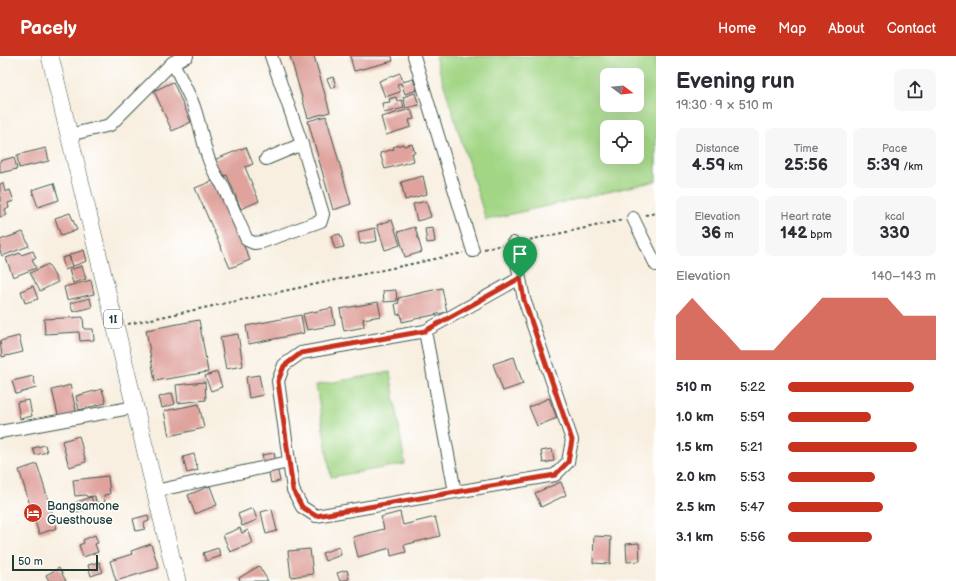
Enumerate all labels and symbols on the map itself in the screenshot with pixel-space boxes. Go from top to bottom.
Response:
north arrow [600,68,644,112]
pin [503,237,537,278]
road number: 1I [104,310,122,328]
place label: Bangsamone Guesthouse [47,499,119,528]
hotel icon: Bangsamone Guesthouse [22,502,44,524]
scale bar [12,553,98,572]

